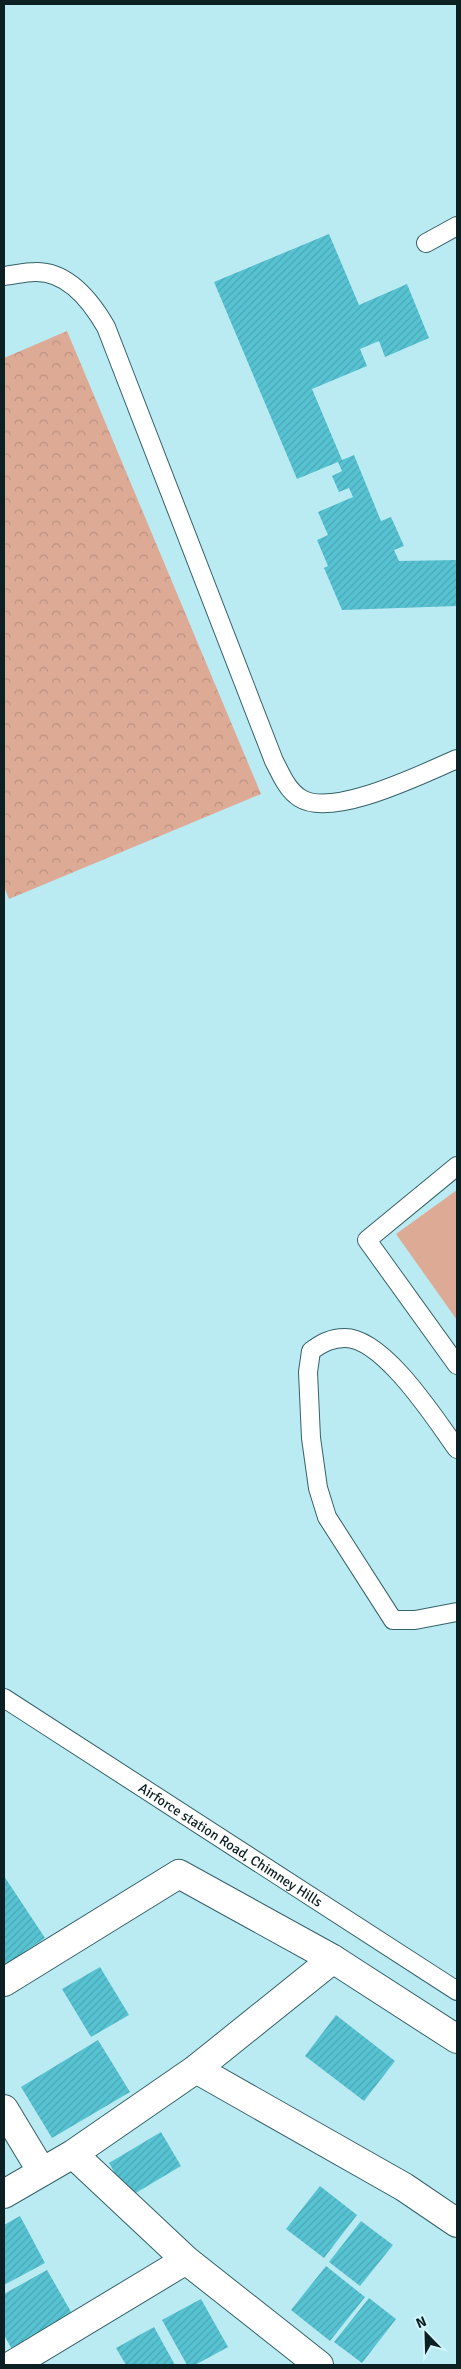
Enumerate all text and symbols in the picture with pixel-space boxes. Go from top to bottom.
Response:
street label: Airforce station Road, Chimney Hills [136,1779,326,1910]
north arrow [401,2309,451,2359]
text: N [413,2313,429,2332]

